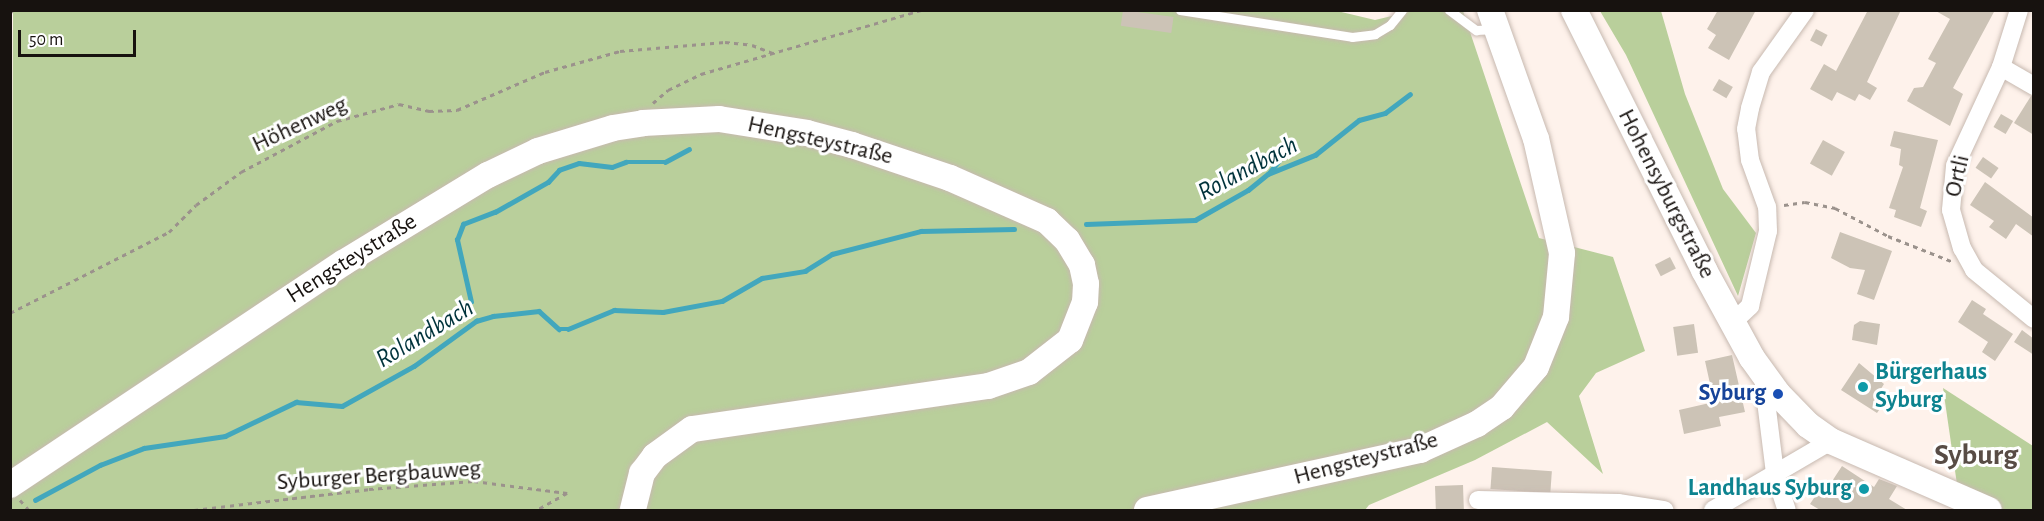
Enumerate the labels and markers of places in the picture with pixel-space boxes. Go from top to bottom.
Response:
place label: Bürgerhaus Syburg [1875,359,1987,415]
place label: Syburg [1699,380,1766,408]
marker: Bürgerhaus Syburg [1856,380,1870,394]
marker: Syburg [1771,387,1785,401]
place label: Landhaus Syburg [1688,475,1852,503]
marker: Landhaus Syburg [1857,482,1871,496]

